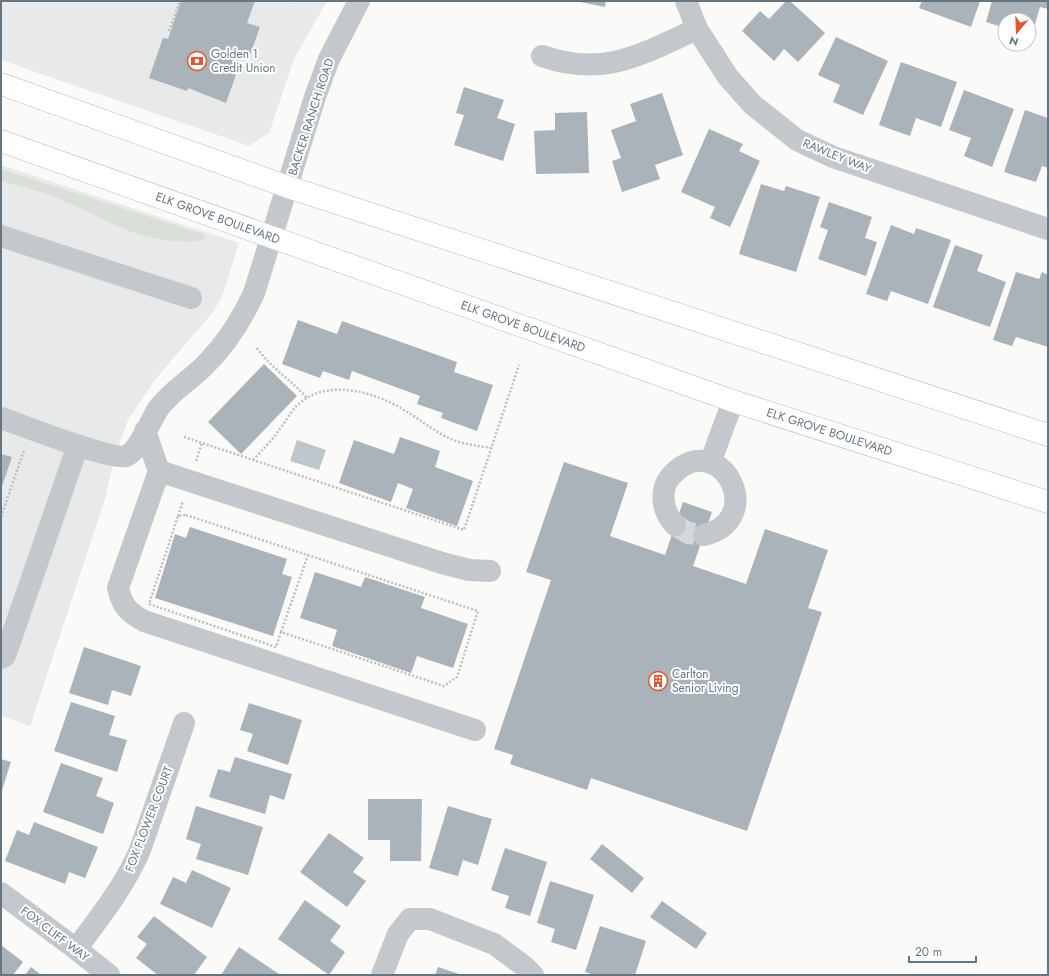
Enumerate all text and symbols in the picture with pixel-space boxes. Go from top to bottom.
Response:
north arrow [997,12,1037,52]
text: N [1007,32,1020,50]
place label: Golden 1 Credit Union [211,45,276,77]
bank icon: Golden 1 Credit Union [186,50,208,72]
street label: BACKER RANCH ROAD [284,56,338,178]
street label: RAWLEY WAY [800,134,874,178]
street label: ELK GROVE BOULEVARD [153,188,282,248]
street label: ELK GROVE BOULEVARD [458,296,588,357]
street label: ELK GROVE BOULEVARD [764,403,894,460]
place label: Carlton Senior Living [672,665,739,697]
building icon: Carlton Senior Living [647,670,669,692]
street label: FOX FLOWER COURT [121,763,178,874]
street label: FOX CLIFF WAY [17,902,93,966]
scale bar [909,938,976,964]
text: 20 m [915,943,942,961]

